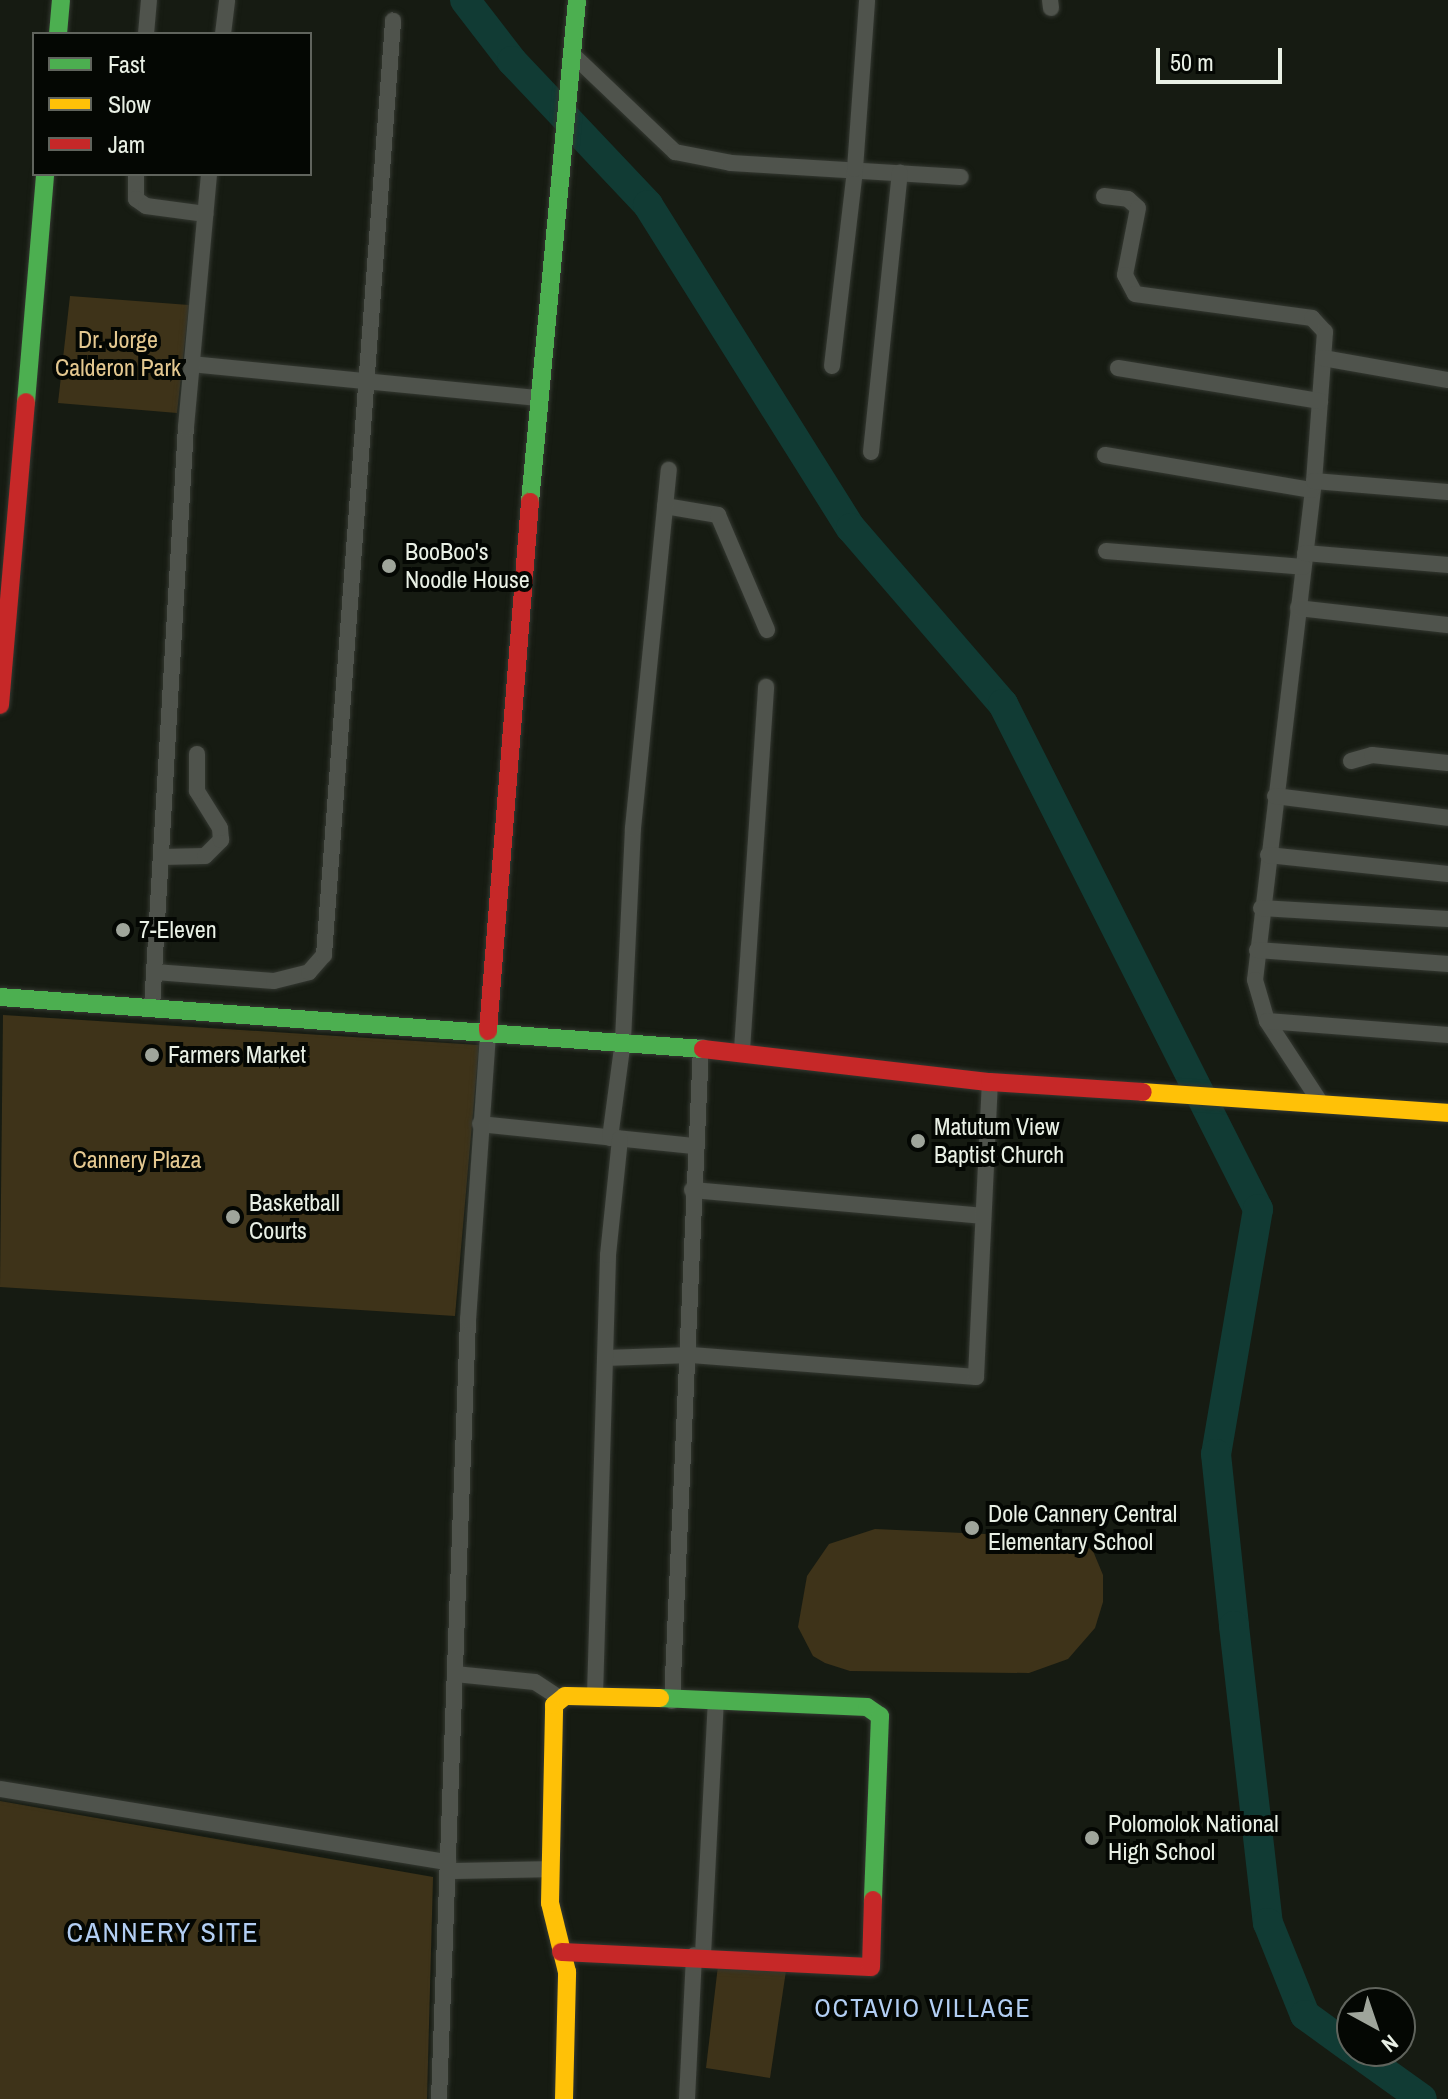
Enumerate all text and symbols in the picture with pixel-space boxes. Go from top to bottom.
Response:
legend [32,32,312,176]
scale bar [1160,32,1286,82]
text: 50 m [1170,46,1214,78]
text: Fast [108,48,145,80]
text: Slow [108,88,151,120]
text: Jam [108,128,145,160]
park label: Dr. Jorge Calderon Park [55,326,181,382]
place label: BooBoo's Noodle House [405,538,530,594]
marker: BooBoo's Noodle House [380,557,398,575]
place label: 7-Eleven [139,916,217,944]
marker: 7-Eleven [114,921,132,939]
place label: Farmers Market [168,1041,306,1069]
marker: Farmers Market [143,1046,161,1064]
place label: Matutum View Baptist Church [934,1113,1064,1169]
marker: Matutum View Baptist Church [909,1132,927,1150]
park label: Cannery Plaza [72,1146,202,1174]
place label: Basketball Courts [249,1189,340,1245]
marker: Basketball Courts [224,1208,242,1226]
place label: Dole Cannery Central Elementary School [988,1500,1177,1556]
marker: Dole Cannery Central Elementary School [963,1519,981,1537]
place label: Polomolok National High School [1108,1810,1279,1866]
marker: Polomolok National High School [1083,1829,1101,1847]
district label: CANNERY SITE [66,1915,260,1949]
north arrow [1336,1987,1416,2067]
district label: OCTAVIO VILLAGE [814,1992,1032,2024]
text: N [1376,2028,1405,2060]

